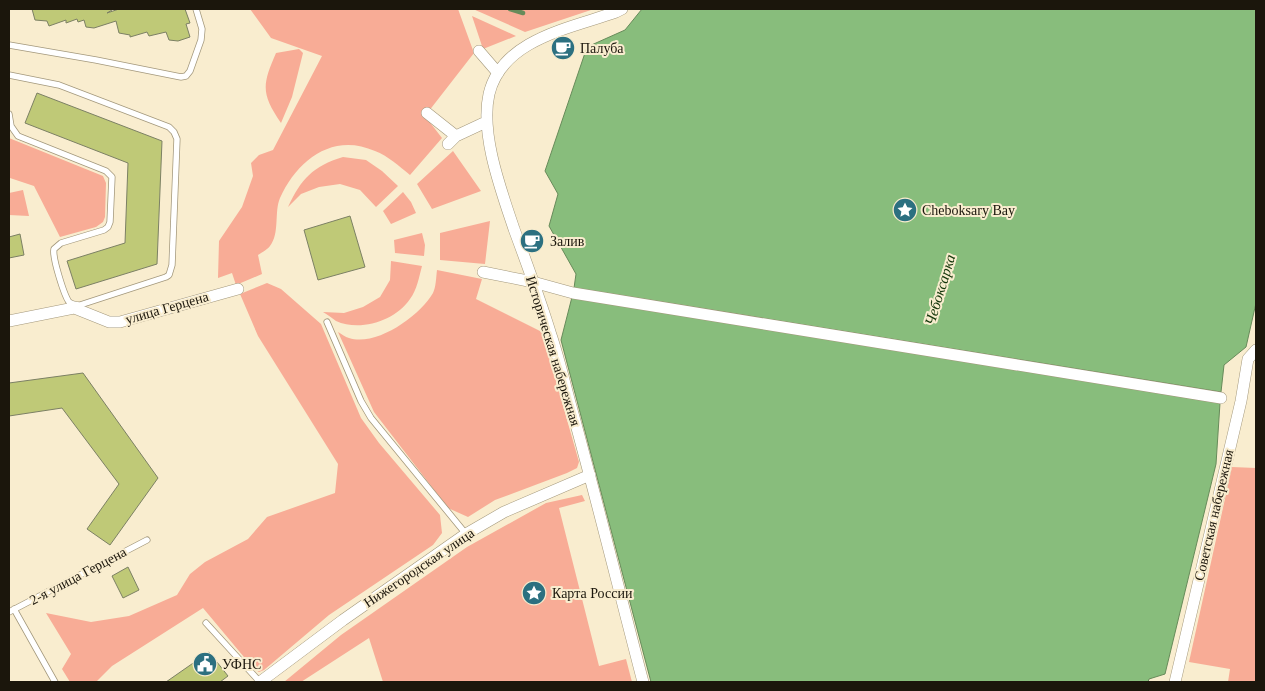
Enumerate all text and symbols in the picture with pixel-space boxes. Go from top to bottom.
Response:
cafe icon: Палуба [550,35,576,61]
place label: Палуба [580,41,624,56]
place icon: Cheboksary Bay [892,197,918,223]
place label: Cheboksary Bay [922,203,1015,218]
cafe icon: Залив [519,228,545,254]
place label: Залив [550,234,585,249]
water label: Чебоксарка [922,253,958,327]
street label: Историческая набережная [523,274,583,428]
street label: улица Герцена [124,289,211,327]
street label: Советская набережная [1192,447,1237,582]
street label: Нижегородская улица [361,525,478,611]
street label: 2-я улица Герцена [27,544,130,608]
place icon: Карта России [521,580,547,606]
place label: Карта России [552,586,633,601]
public building icon: УФНС [192,651,218,677]
place label: УФНС [222,657,261,672]

